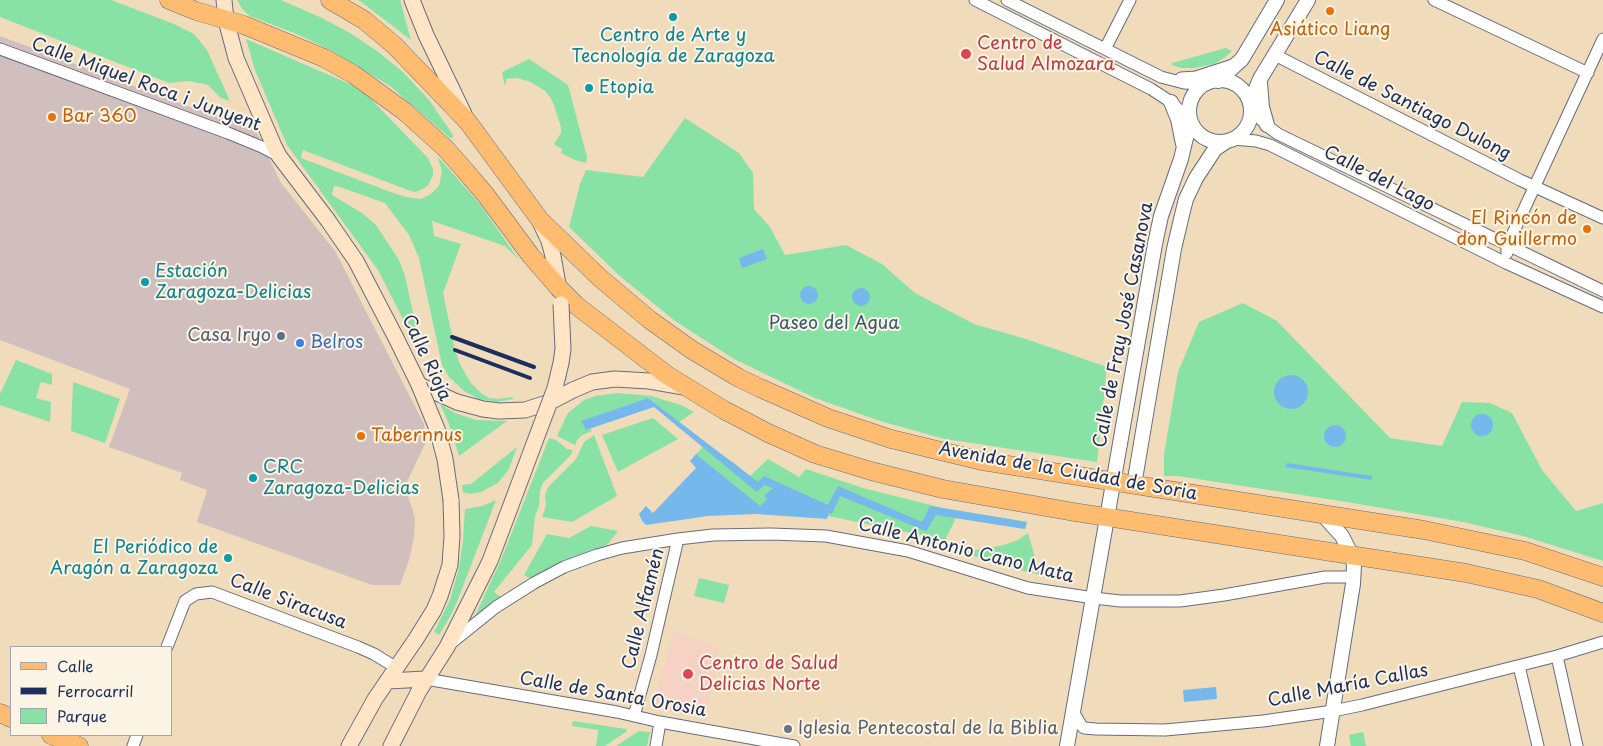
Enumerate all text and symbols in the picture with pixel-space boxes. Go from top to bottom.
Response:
marker: Asiático Liang [1324,5,1336,17]
marker: Centro de Arte y Tecnología de Zaragoza [667,11,679,23]
place label: Asiático Liang [1270,19,1390,41]
place label: Centro de Arte y Tecnología de Zaragoza [571,25,775,68]
street label: Calle Miquel Roca i Junyent [28,33,264,137]
place label: Centro de Salud Almozara [977,33,1115,76]
marker: Centro de Salud Almozara [959,47,973,61]
street label: Calle de Santiago Dulong [1310,47,1514,165]
place label: Etopia [599,77,654,99]
marker: Etopia [583,82,595,94]
place label: Bar 360 [62,106,137,128]
marker: Bar 360 [46,111,58,123]
street label: Calle del Lago [1320,142,1438,216]
street label: Calle de Fray José Casanova [1090,200,1158,450]
place label: El Rincón de don Guillermo [1457,208,1577,250]
marker: El Rincón de don Guillermo [1581,223,1593,235]
place label: Estación Zaragoza-Delicias [155,261,311,304]
marker: Estación Zaragoza-Delicias [139,276,151,288]
street label: Calle Rioja [397,311,455,405]
park label: Paseo del Agua [769,313,899,335]
place label: Casa Iryo [187,325,271,347]
marker: Casa Iryo [275,330,287,342]
place label: Belros [310,332,363,354]
marker: Belros [294,337,306,349]
place label: Tabernnus [371,425,462,447]
marker: Tabernnus [355,430,367,442]
street label: Avenida de la Ciudad de Soria [937,439,1199,505]
place label: CRC Zaragoza-Delicias [263,457,419,499]
marker: CRC Zaragoza-Delicias [247,472,259,484]
street label: Calle Antonio Cano Mata [856,514,1076,588]
place label: El Periódico de Aragón a Zaragoza [50,537,218,580]
street label: Calle Alfamén [619,546,669,672]
marker: El Periódico de Aragón a Zaragoza [222,552,234,564]
street label: Calle Siracusa [226,570,350,634]
legend [10,646,172,736]
place label: Centro de Salud Delicias Norte [699,653,838,696]
text: Calle [57,654,94,677]
street label: Calle María Callas [1266,660,1430,712]
marker: Centro de Salud Delicias Norte [681,667,695,681]
street label: Calle de Santa Orosia [518,668,708,722]
text: Ferrocarril [57,679,134,702]
text: Parque [57,704,107,727]
place label: Iglesia Pentecostal de la Biblia [798,718,1058,740]
marker: Iglesia Pentecostal de la Biblia [782,723,794,735]

